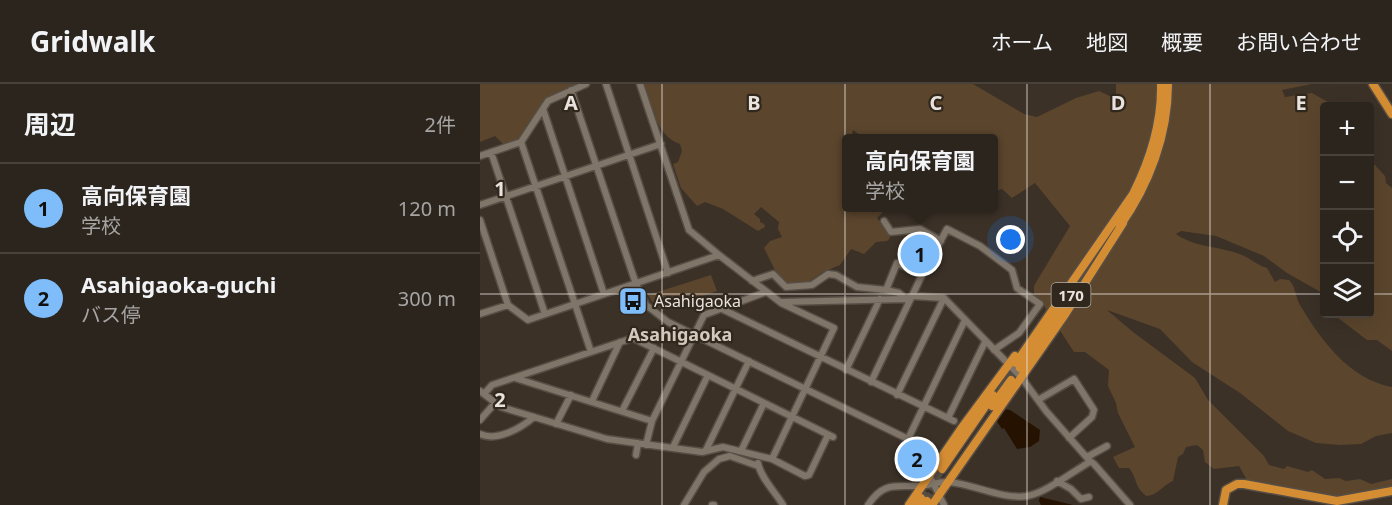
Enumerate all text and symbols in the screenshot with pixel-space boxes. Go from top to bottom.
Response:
text: Gridwalk [30,22,155,60]
text: ホーム [991,28,1053,56]
text: 地図 [1086,28,1128,56]
text: 概要 [1161,28,1203,56]
text: お問い合わせ [1236,28,1362,56]
text: A [564,89,578,116]
text: B [747,89,761,116]
text: C [930,89,943,116]
text: D [1111,89,1125,116]
text: E [1295,89,1307,116]
map controls [1320,102,1374,318]
button: + [1320,102,1374,156]
text: 周辺 [24,106,76,142]
text: 2件 [425,111,456,138]
popup [842,134,998,212]
text: 高向保育園 [865,145,975,175]
button: − [1320,156,1374,210]
text: 1 [494,175,506,202]
text: 学校 [865,177,905,204]
text: 高向保育園 [81,180,191,210]
text: 1 [38,195,49,222]
text: 120 m [398,195,456,222]
button: locate [1320,210,1374,264]
text: 学校 [81,212,121,239]
your location [996,225,1025,254]
pin: 1 [900,232,940,276]
button: layers [1320,264,1374,318]
text: Asahigaoka-guchi [81,269,276,299]
road number: 170 [1052,283,1090,307]
text: 2 [38,285,49,312]
text: 300 m [398,285,456,312]
bus stop icon: Asahigaoka [617,285,649,317]
place label: Asahigaoka [654,290,741,312]
text: バス停 [81,301,141,328]
district label: Asahigaoka [628,322,732,346]
text: 2 [494,386,506,413]
pin: 2 [898,436,936,482]

